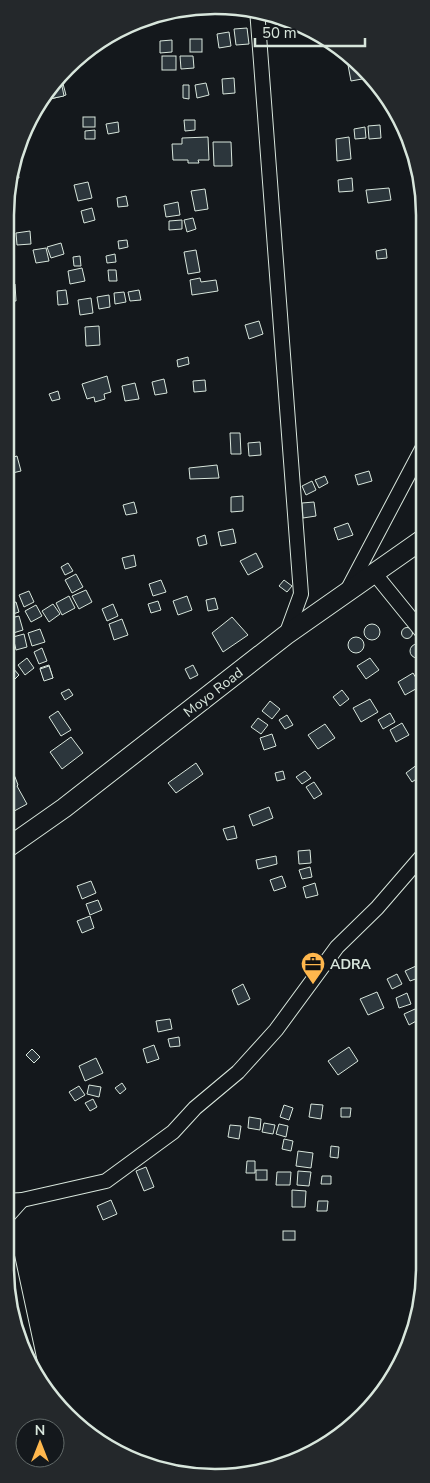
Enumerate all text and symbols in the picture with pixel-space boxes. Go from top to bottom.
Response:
scale bar [255,15,365,47]
text: 50 m [262,23,297,43]
street label: Moyo Road [180,663,247,722]
office icon: ADRA [300,951,326,985]
place label: ADRA [330,955,372,974]
north arrow [15,1418,65,1468]
text: N [35,1421,45,1440]

